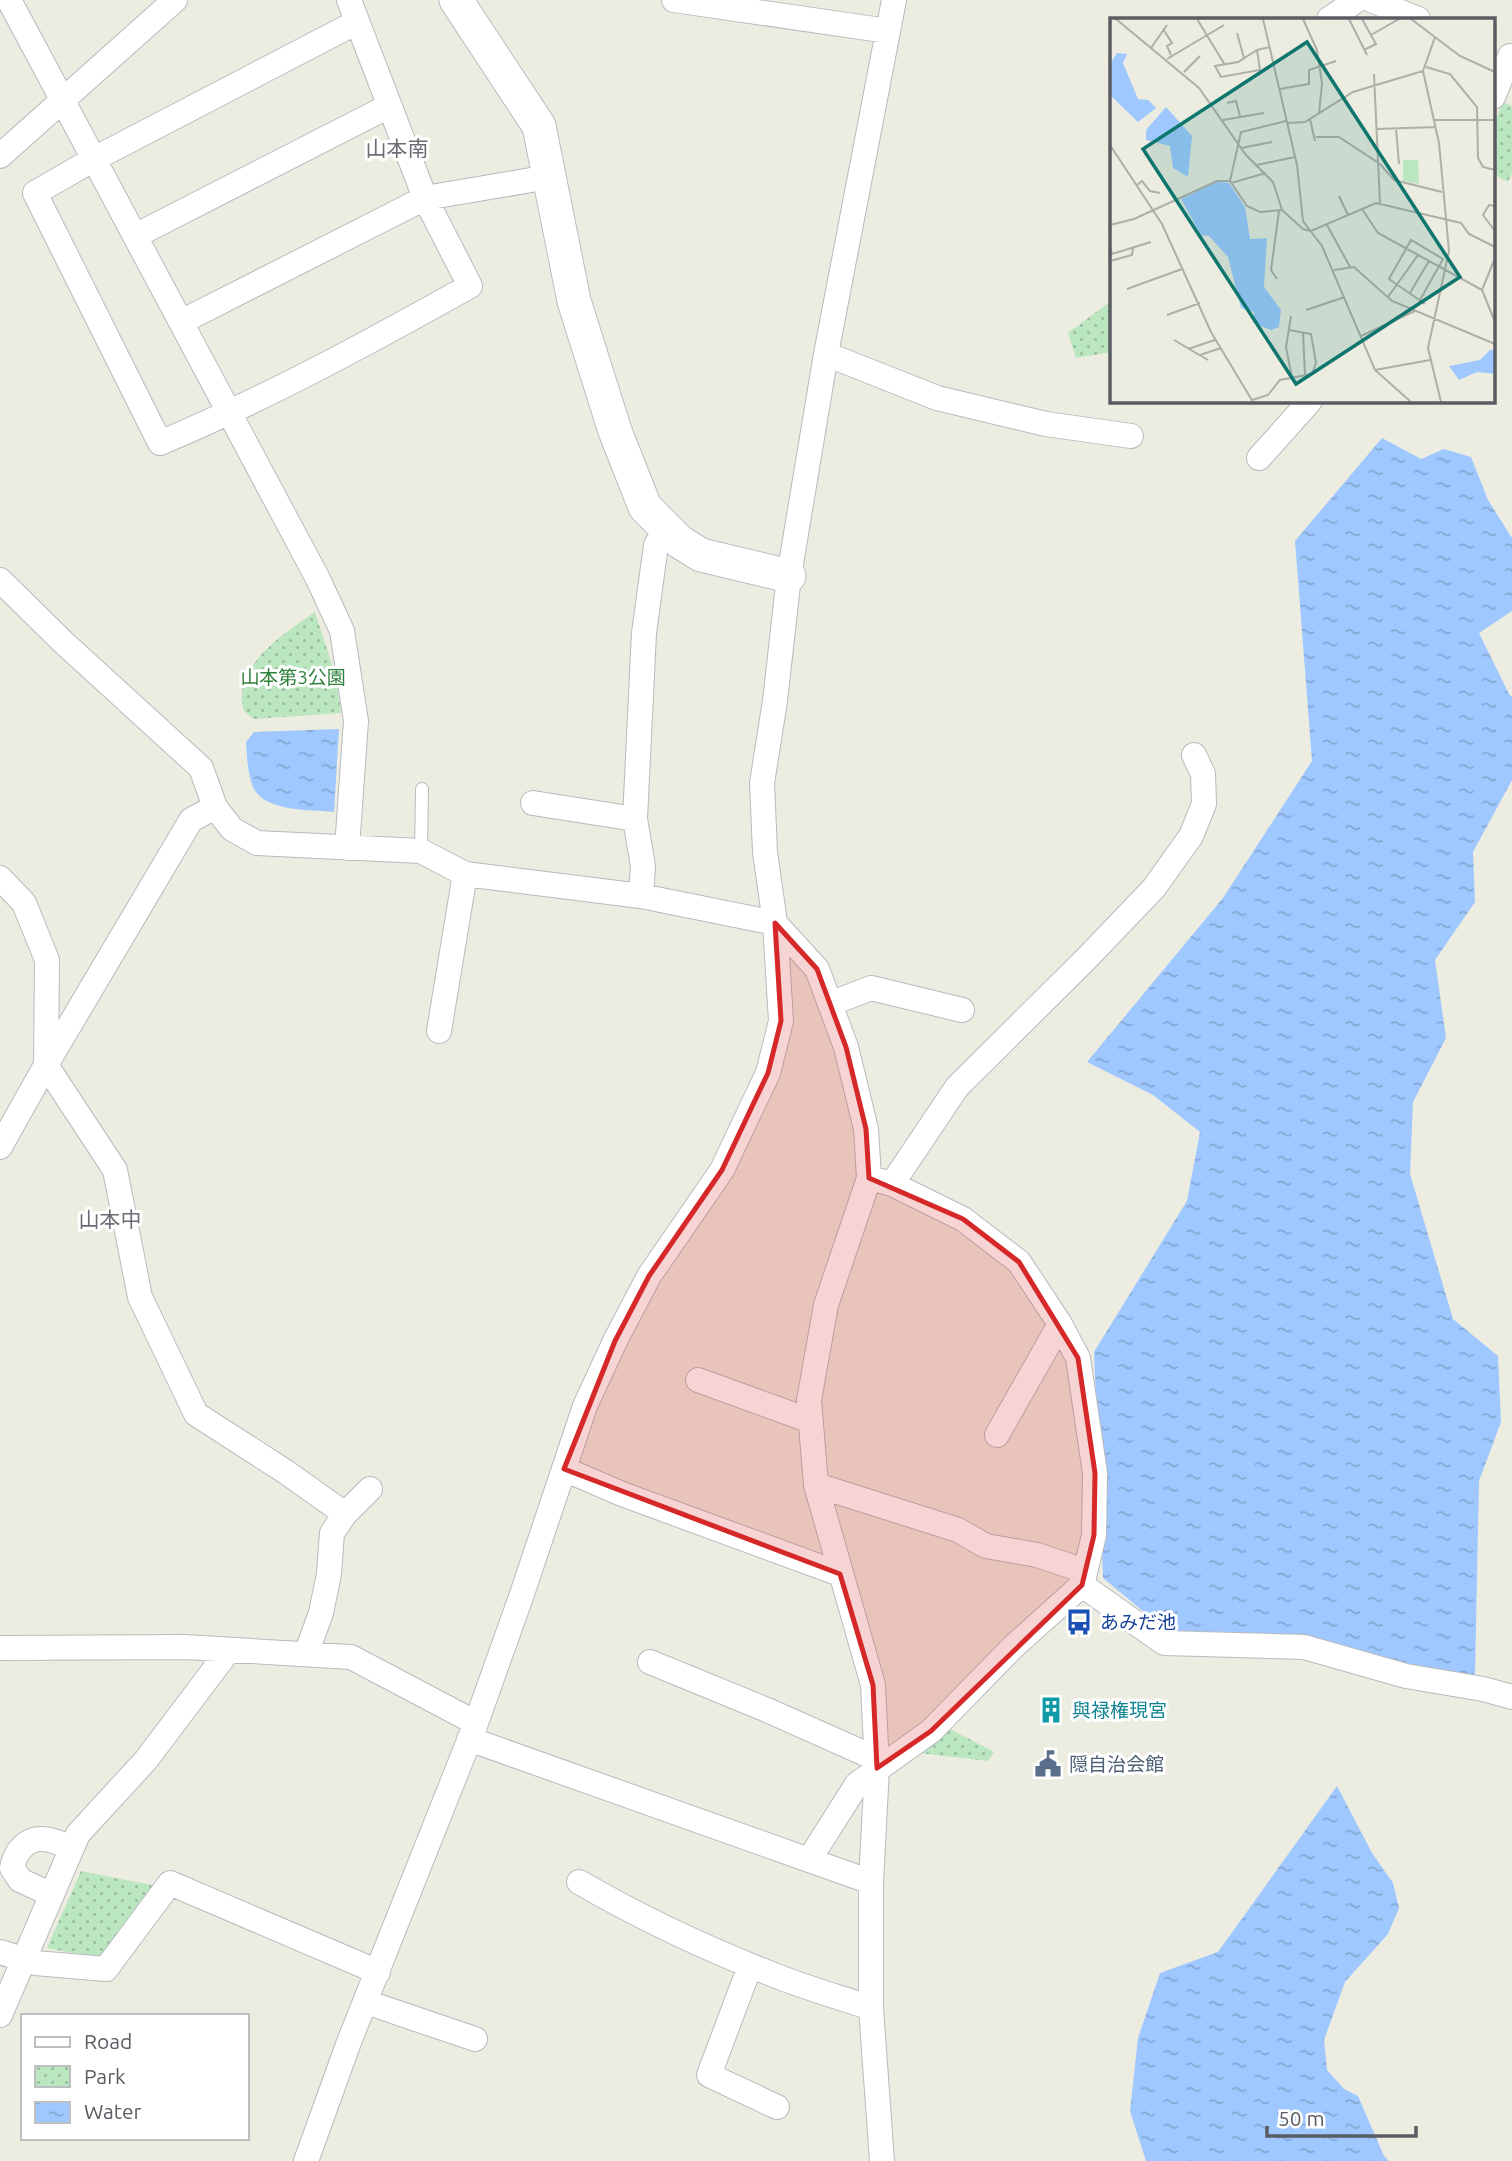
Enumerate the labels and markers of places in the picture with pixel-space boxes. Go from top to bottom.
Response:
bus stop icon: あみだ池 [1064,1607,1094,1637]
place label: あみだ池 [1100,1611,1176,1633]
building icon: 與禄権現宮 [1036,1695,1066,1725]
place label: 與禄権現宮 [1072,1699,1167,1721]
public building icon: 隠自治会館 [1033,1749,1063,1779]
place label: 隠自治会館 [1069,1753,1164,1775]

